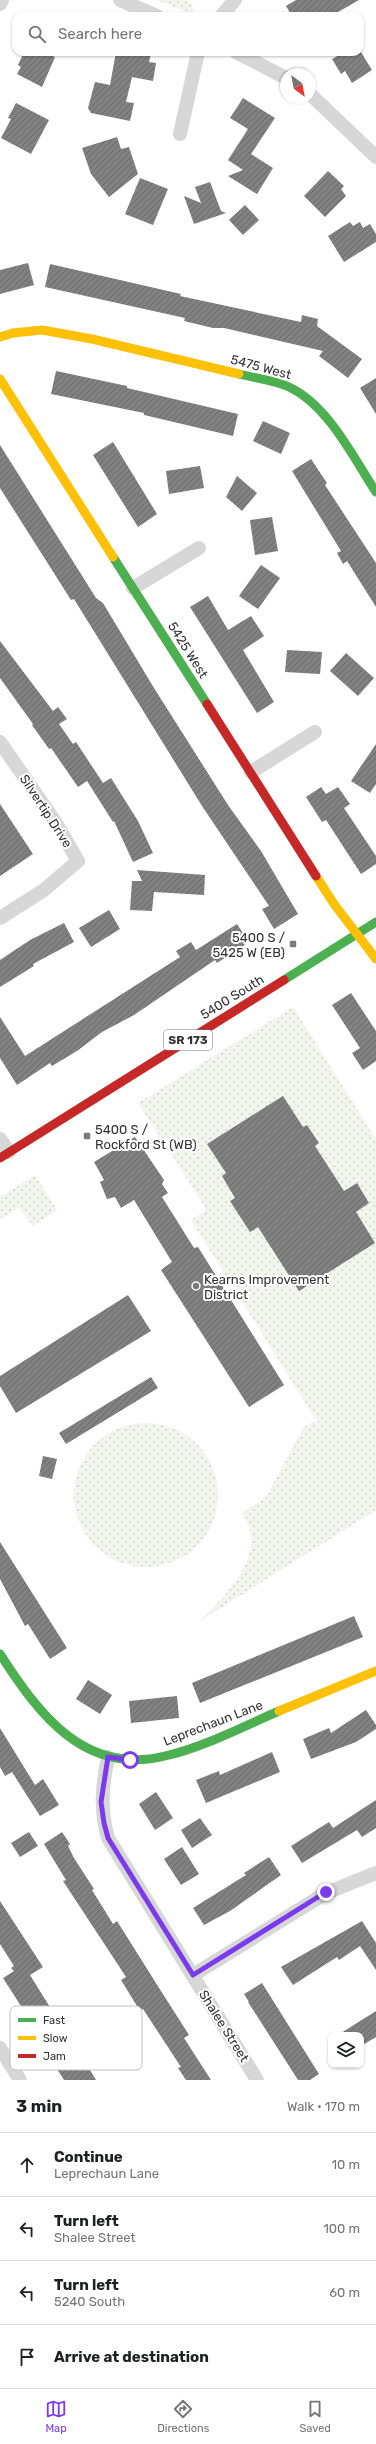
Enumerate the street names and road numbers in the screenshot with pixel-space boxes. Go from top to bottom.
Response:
street label: 5475 West [229,352,293,382]
street label: 5425 West [165,619,211,681]
street label: Silvertip Drive [17,772,75,850]
street label: 5400 South [198,972,266,1022]
road number: SR 173 [164,1030,212,1050]
street label: Leprechaun Lane [161,1697,265,1749]
street label: Shalee Street [196,1987,252,2065]

